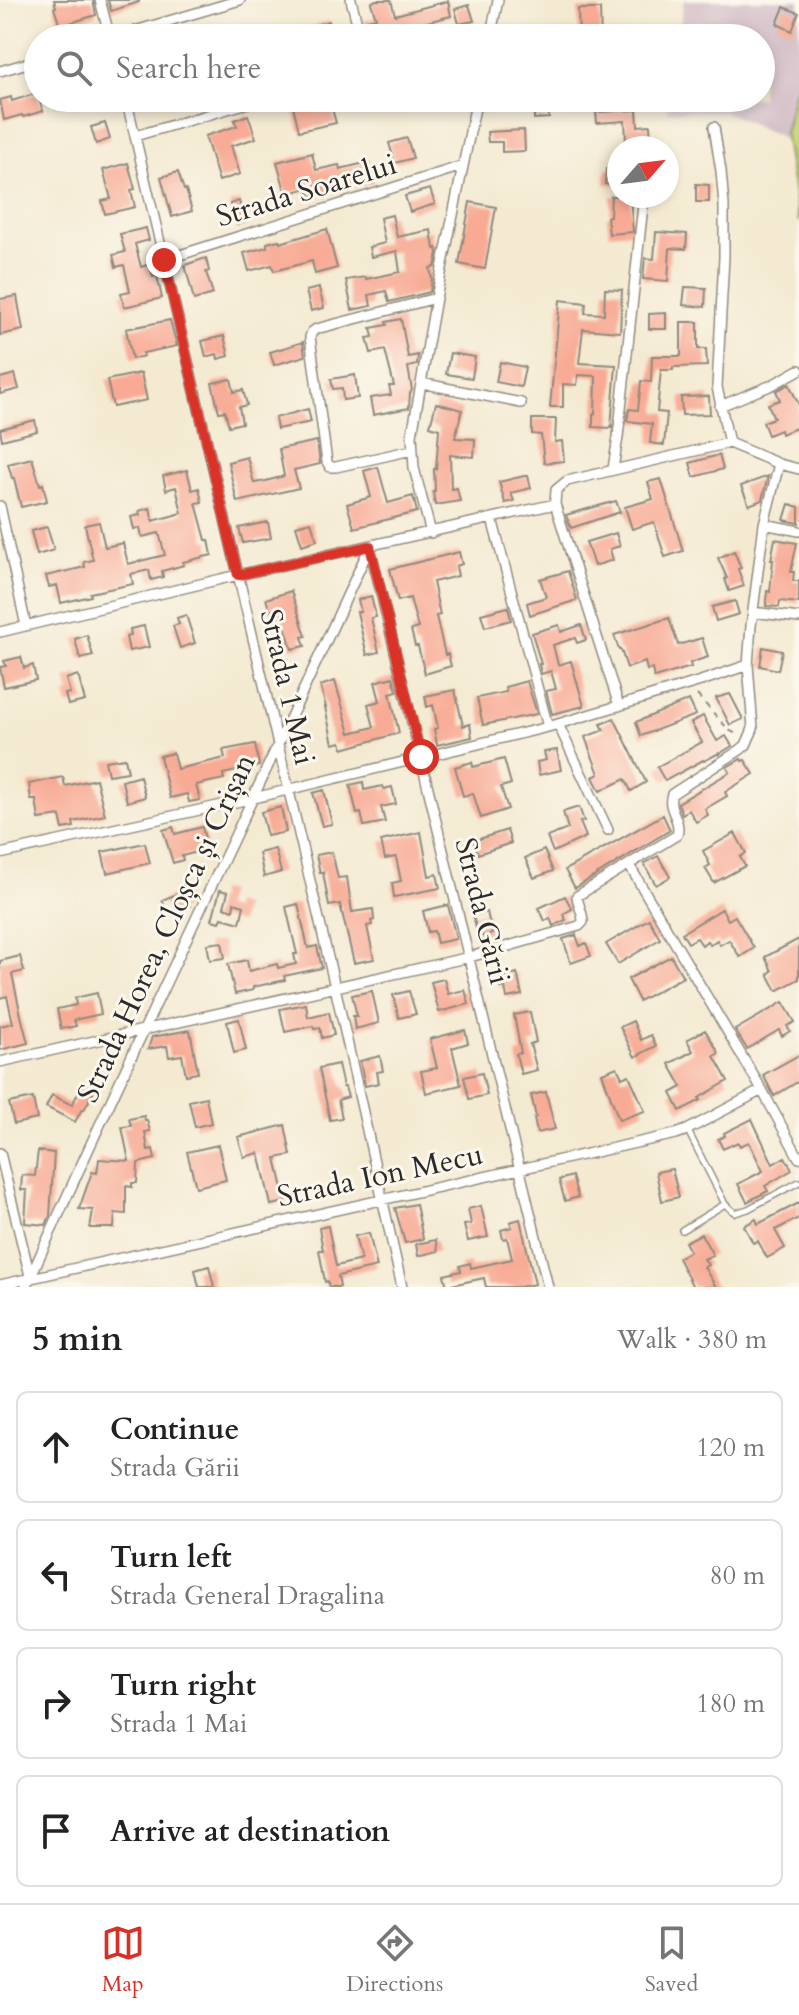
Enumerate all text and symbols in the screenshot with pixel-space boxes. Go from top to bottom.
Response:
search box [24,24,775,112]
icon: search [52,46,96,90]
text: Search here [116,48,261,89]
north arrow [607,136,679,208]
street label: Strada Soarelui [211,144,401,237]
route end [146,242,182,278]
street label: Strada 1 Mai [250,605,325,769]
route start [403,739,439,775]
street label: Strada Horea, Cloșca și Crișan [68,747,265,1109]
street label: Strada Gării [445,834,521,989]
street label: Strada Ion Mecu [274,1134,487,1217]
text: 5 min [32,1316,123,1362]
text: Walk · 380 m [617,1322,767,1357]
text: Continue [110,1409,239,1450]
icon: ahead [34,1425,78,1469]
text: 120 m [696,1430,765,1465]
text: Strada Gării [110,1450,240,1485]
text: Turn left [110,1537,232,1578]
icon: left [34,1553,78,1597]
text: 80 m [709,1558,765,1593]
text: Strada General Dragalina [110,1578,385,1613]
text: Turn right [110,1665,256,1706]
icon: right [34,1681,78,1725]
text: 180 m [696,1686,765,1721]
text: Strada 1 Mai [110,1706,247,1741]
icon: arrive [34,1809,78,1853]
text: Arrive at destination [110,1811,390,1852]
tab: Map [101,1921,145,1999]
tab: Directions [346,1921,443,1999]
tab: Saved [645,1921,698,1999]

